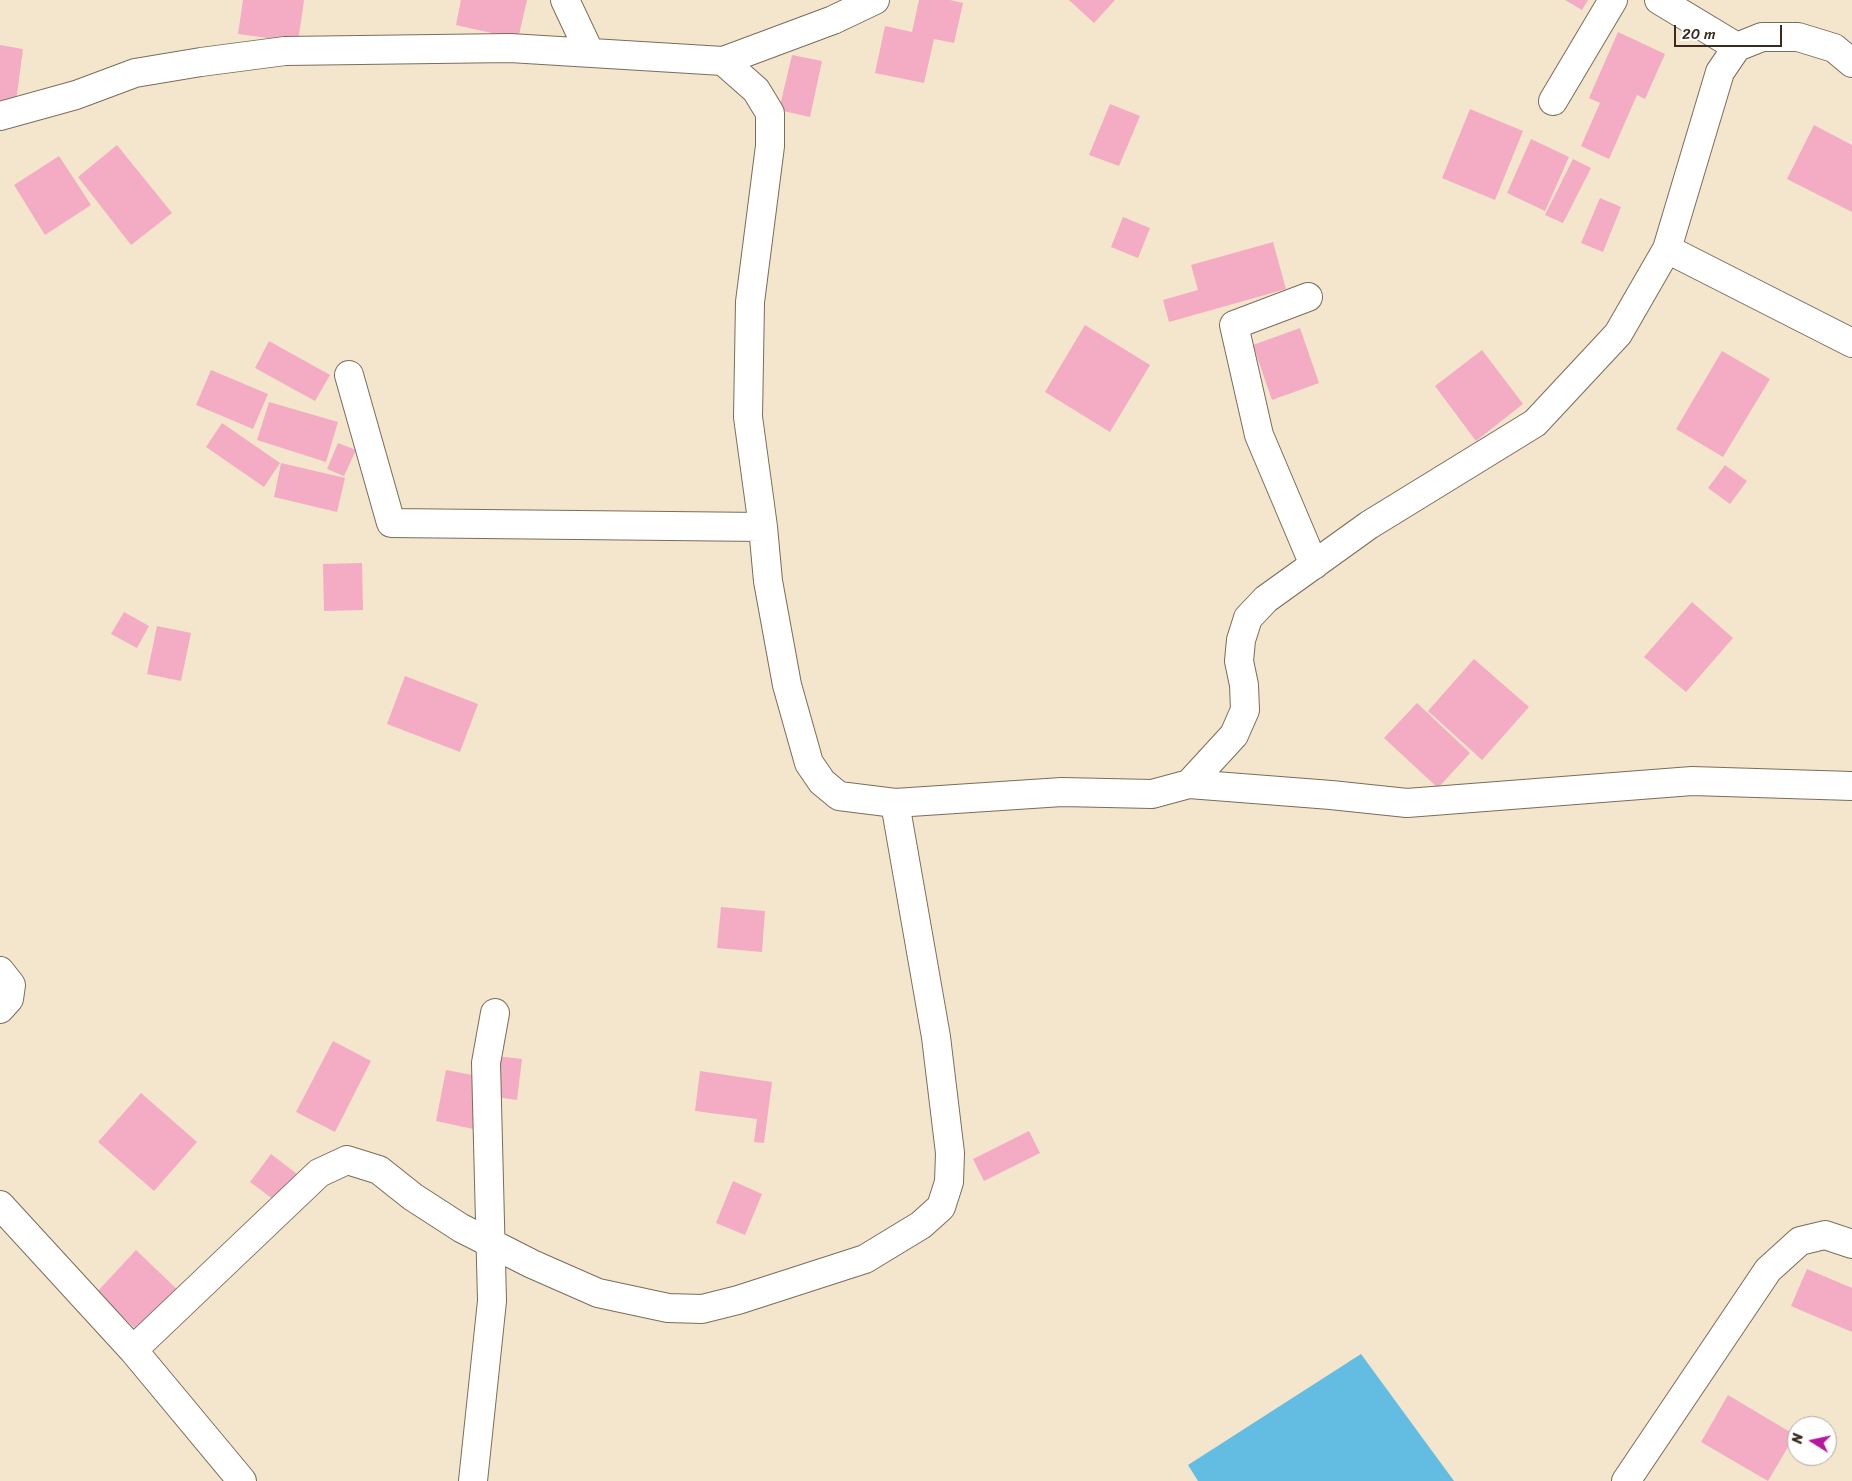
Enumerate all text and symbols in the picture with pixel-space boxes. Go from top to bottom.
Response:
scale bar [1677,15,1784,47]
text: 20 m [1682,21,1716,47]
north arrow [1787,1416,1837,1466]
text: N [1785,1432,1811,1445]

